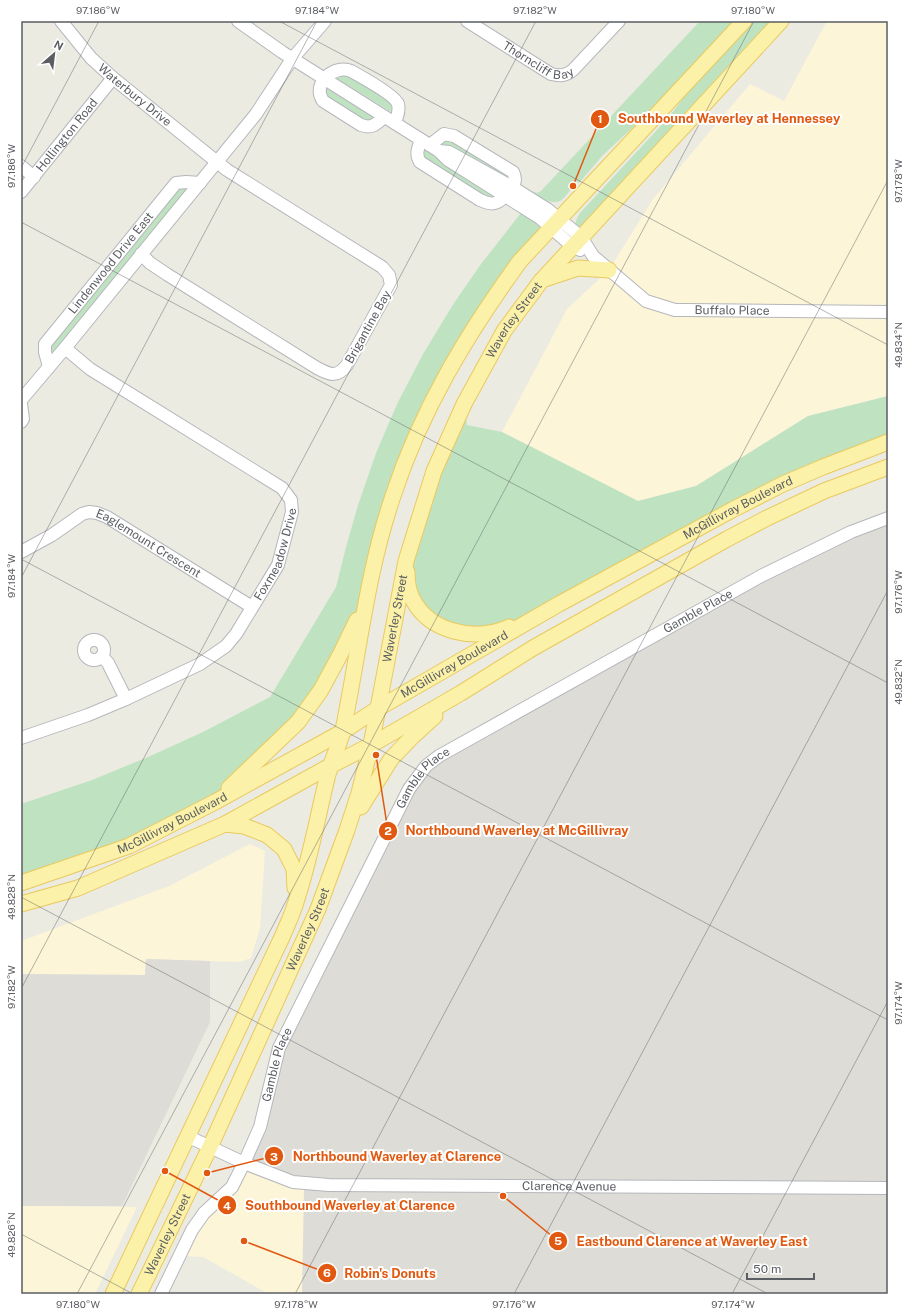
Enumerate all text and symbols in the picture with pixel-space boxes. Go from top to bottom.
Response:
text: 97.186°W [76,4,120,16]
text: 97.184°W [295,4,340,16]
text: 97.182°W [513,4,557,16]
text: 97.180°W [731,4,775,16]
north arrow [34,34,74,74]
text: N [52,38,65,52]
street label: Thorncliff Bay [500,38,577,82]
street label: Waterbury Drive [95,61,174,129]
street label: Hollington Road [33,96,101,175]
callout: Southbound Waverley at Hennessey [590,106,849,131]
text: Southbound Waverley at Hennessey [618,111,841,126]
text: 1 [597,112,603,126]
text: 97.186°W [5,144,17,188]
text: 97.178°W [892,159,904,203]
street label: Lindenwood Drive East [66,209,157,317]
street label: Waverley Street [483,279,545,361]
street label: Brigantine Bay [342,287,394,366]
street label: Buffalo Place [695,303,770,318]
text: 49.834°N [892,322,904,368]
street label: McGillivray Boulevard [681,474,795,542]
street label: Eaglemount Crescent [94,506,204,581]
street label: Foxmeadow Drive [251,508,299,603]
text: 97.184°W [5,553,17,598]
text: 97.176°W [892,570,904,614]
street label: Waverley Street [380,573,410,664]
street label: Gamble Place [661,586,735,636]
street label: McGillivray Boulevard [398,628,511,701]
text: 49.832°N [892,659,904,705]
street label: Gamble Place [393,744,452,811]
street label: McGillivray Boulevard [115,790,230,856]
callout: Northbound Waverley at McGillivray [378,818,637,843]
text: Northbound Waverley at McGillivray [405,823,629,838]
text: 2 [384,824,392,838]
text: 49.828°N [5,874,17,920]
street label: Waverley Street [284,886,332,973]
text: 97.182°W [5,965,17,1009]
text: 97.174°W [892,981,904,1025]
street label: Gamble Place [259,1025,295,1103]
callout: Northbound Waverley at Clarence [264,1144,509,1169]
text: Northbound Waverley at Clarence [293,1149,501,1164]
text: 3 [270,1150,278,1164]
street label: Clarence Avenue [522,1179,617,1194]
street label: Waverley Street [142,1191,194,1278]
callout: Southbound Waverley at Clarence [217,1193,463,1218]
text: Southbound Waverley at Clarence [245,1198,455,1213]
text: 4 [223,1199,231,1213]
text: 49.826°N [5,1212,17,1258]
callout: Eastbound Clarence at Waverley East [548,1229,816,1254]
text: 5 [554,1234,562,1248]
text: Eastbound Clarence at Waverley East [576,1234,808,1249]
scale bar [747,1255,814,1281]
callout: Robin's Donuts [317,1261,444,1286]
text: 50 m [753,1262,781,1276]
text: 6 [323,1266,331,1280]
text: Robin's Donuts [344,1266,436,1281]
text: 97.180°W [56,1298,100,1310]
text: 97.178°W [274,1298,318,1310]
text: 97.176°W [492,1298,536,1310]
text: 97.174°W [711,1298,755,1310]

